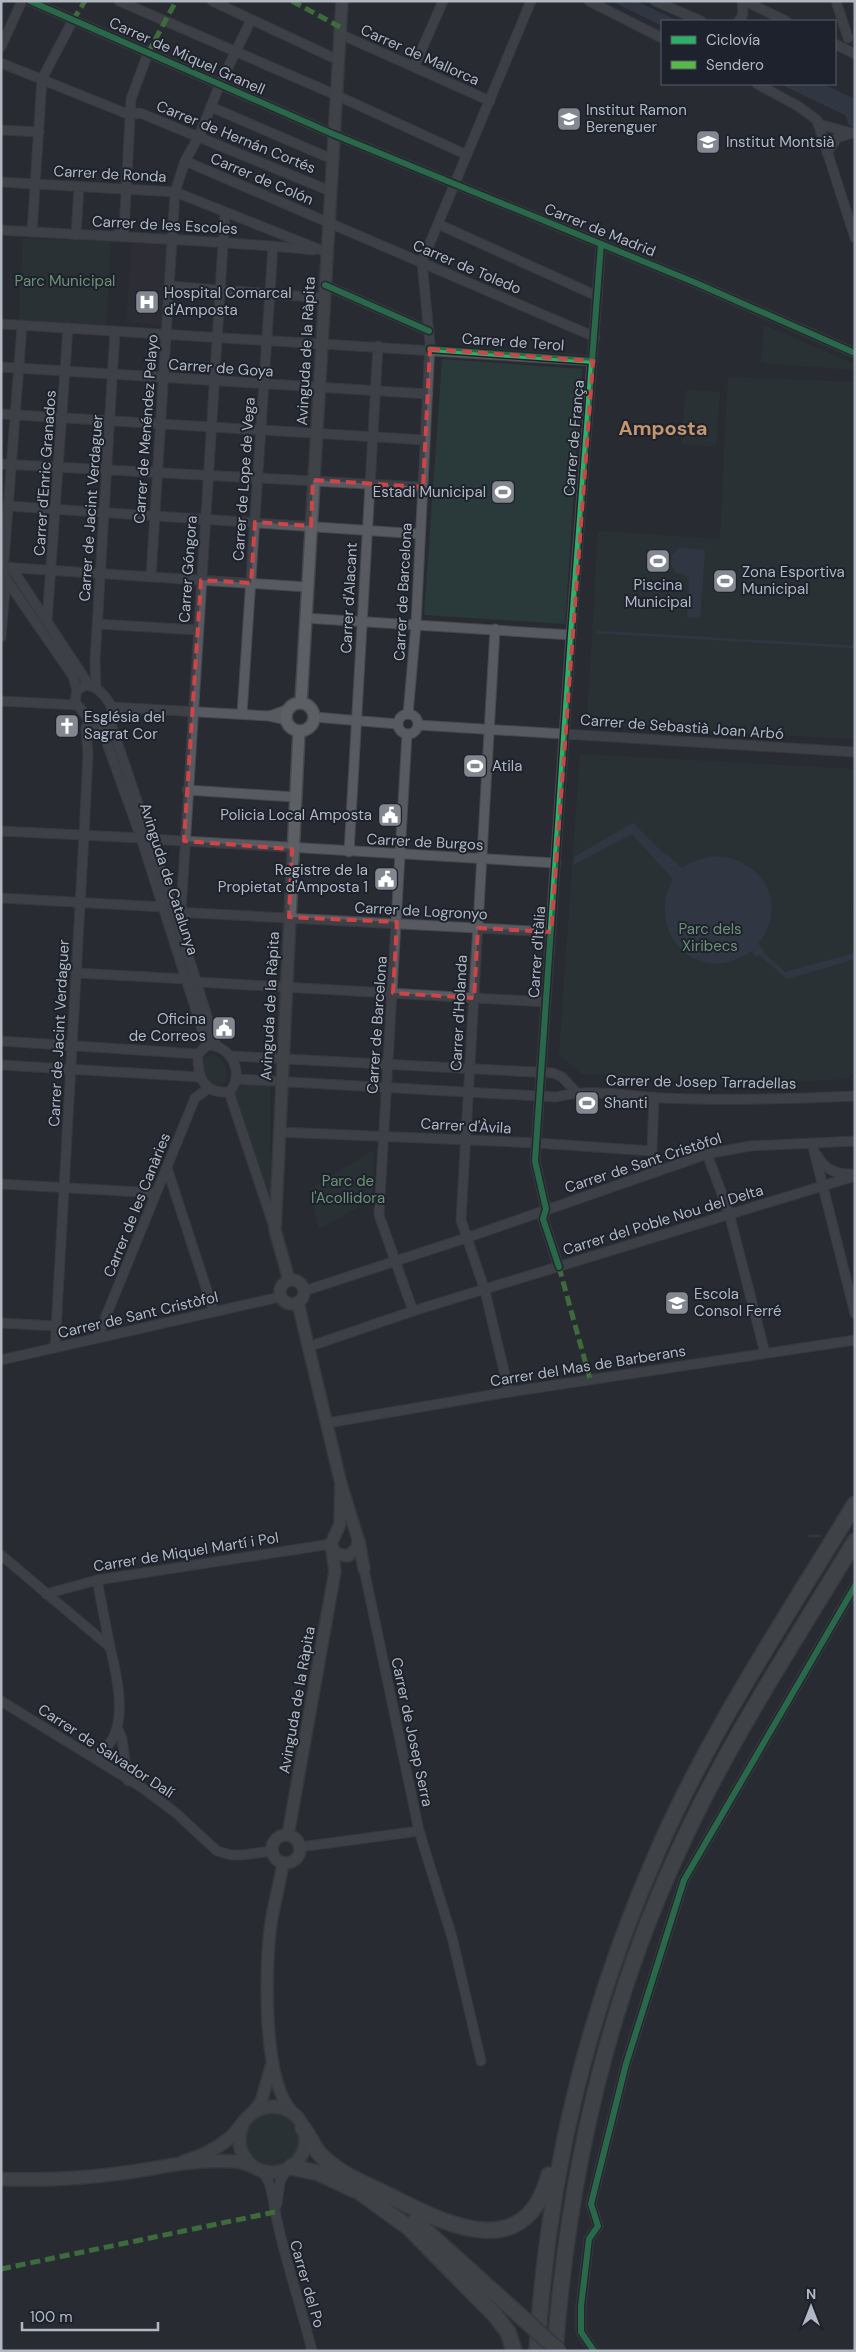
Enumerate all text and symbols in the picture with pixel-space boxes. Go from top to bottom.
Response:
street label: Carrer de Miquel Granell [106,13,268,99]
street label: Carrer de Mallorca [357,20,483,90]
legend [661,20,836,85]
text: Ciclovía [706,30,760,50]
text: Sendero [706,55,764,75]
street label: Carrer de Hernán Cortés [153,96,319,178]
place label: Institut Ramon Berenguer [586,100,687,137]
school or university icon: Institut Ramon Berenguer [556,106,582,132]
school or university icon: Institut Montsià [695,129,721,155]
place label: Institut Montsià [726,132,834,152]
street label: Carrer de Colón [207,148,317,210]
street label: Carrer de Ronda [53,161,167,187]
street label: Carrer de Madrid [541,199,659,261]
street label: Carrer de les Escoles [92,211,238,239]
street label: Carrer de Toledo [410,235,524,299]
park label: Parc Municipal [15,271,115,291]
street label: Avinguda de la Ràpita [292,276,320,426]
place label: Hospital Comarcal d'Amposta [164,283,292,320]
hospital icon: Hospital Comarcal d'Amposta [134,289,160,315]
street label: Carrer de Terol [461,328,565,356]
street label: Carrer de Menéndez Pelayo [129,333,163,524]
street label: Carrer de Goya [168,354,274,382]
street label: Carrer de França [559,379,589,497]
street label: Carrer d'Enric Granados [29,389,61,557]
street label: Carrer de Lope de Vega [228,396,260,562]
street label: Carrer de Jacint Verdaguer [74,413,108,602]
district label: Amposta [618,415,708,441]
sports icon: Estadi Municipal [490,479,516,505]
place label: Estadi Municipal [373,482,486,502]
street label: Carrer Góngora [174,515,202,623]
street label: Carrer de Barcelona [389,522,417,662]
street label: Carrer d'Alacant [336,542,362,654]
sports icon: Piscina Municipal [645,548,671,574]
place label: Zona Esportiva Municipal [742,562,845,599]
sports icon: Zona Esportiva Municipal [712,568,738,594]
place label: Piscina Municipal [625,575,691,612]
place label: Església del Sagrat Cor [84,707,165,744]
street label: Carrer de Sebastià Joan Arbó [579,710,785,744]
church icon: Església del Sagrat Cor [54,713,80,739]
sports icon: Atila [462,753,488,779]
place label: Atila [492,756,522,776]
street label: Avinguda de Catalunya [135,800,203,958]
public building icon: Policia Local Amposta [377,802,403,828]
place label: Policia Local Amposta [220,805,372,825]
street label: Carrer de Burgos [366,829,484,855]
place label: Registre de la Propietat d'Amposta 1 [218,860,368,897]
public building icon: Registre de la Propietat d'Amposta 1 [373,866,399,892]
street label: Carrer de Logronyo [354,898,488,924]
street label: Carrer d'Itàlia [524,905,550,999]
park label: Parc dels Xiribecs [678,919,742,956]
street label: Avinguda de la Ràpita [256,931,284,1081]
street label: Carrer de Jacint Verdaguer [44,938,74,1127]
street label: Carrer d'Holanda [446,954,472,1072]
street label: Carrer de Barcelona [362,955,392,1095]
place label: Oficina de Correos [129,1009,206,1046]
public building icon: Oficina de Correos [211,1015,237,1041]
street label: Carrer de Josep Tarradellas [606,1070,796,1094]
sports icon: Shanti [574,1090,600,1116]
place label: Shanti [604,1093,648,1113]
street label: Carrer d'Àvila [420,1114,512,1138]
street label: Carrer de Sant Cristòfol [562,1128,724,1198]
street label: Carrer de les Canàries [99,1130,175,1280]
park label: Parc de l'Acollidora [311,1171,385,1208]
street label: Carrer del Poble Nou del Delta [560,1180,766,1260]
place label: Escola Consol Ferré [694,1284,782,1321]
street label: Carrer de Sant Cristòfol [56,1287,220,1343]
school or university icon: Escola Consol Ferré [664,1290,690,1316]
street label: Carrer del Mas de Barberans [489,1341,687,1391]
street label: Carrer de Miquel Martí i Pol [92,1527,280,1577]
street label: Avinguda de la Ràpita [274,1625,320,1775]
street label: Carrer de Josep Serra [386,1656,438,1808]
street label: Carrer de Salvador Dalí [34,1699,179,1803]
street label: Carrer del Po [285,2238,329,2330]
north arrow [786,2282,836,2332]
text: N [806,2285,816,2303]
scale bar [22,2300,159,2332]
text: 100 m [30,2307,73,2327]

